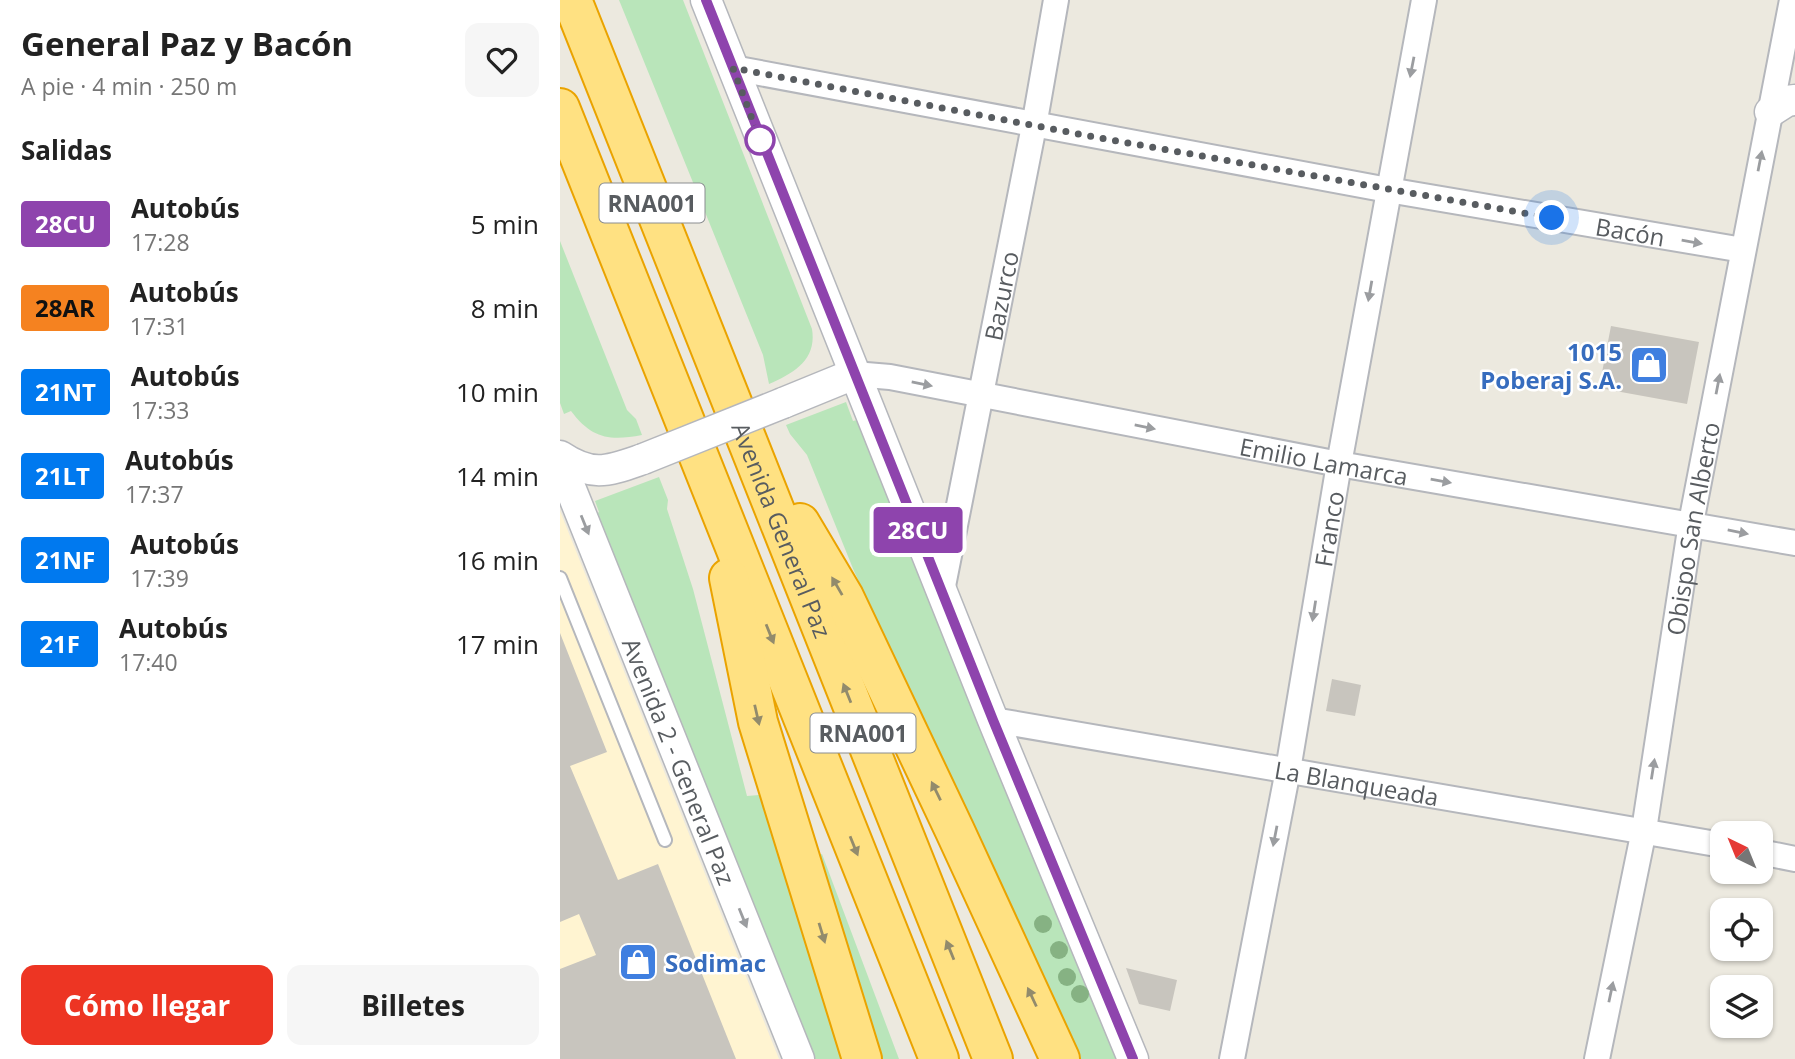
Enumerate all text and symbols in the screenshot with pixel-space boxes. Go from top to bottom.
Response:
text: General Paz y Bacón [21,21,353,66]
button: heart [465,23,539,97]
one-way arrow [1406,56,1417,78]
text: A pie · 4 min · 250 m [21,70,237,102]
unlabelled marker [745,125,775,155]
text: Salidas [21,132,112,168]
one-way arrow [1755,150,1766,172]
road number: RNA001 [600,184,704,222]
text: Autobús [131,190,240,226]
your location [1534,200,1569,235]
text: 5 min [471,206,539,242]
text: 28CU [35,207,96,240]
street label: Bacón [1593,209,1667,253]
text: 17:28 [131,226,190,258]
one-way arrow [1681,237,1703,248]
street label: Bazurco [975,248,1025,343]
text: Autobús [130,274,239,310]
one-way arrow [1364,280,1375,302]
text: 8 min [471,290,539,326]
text: 28AR [35,291,95,324]
text: 17:31 [130,310,189,342]
place label: 1015 Poberaj S.A. [1480,335,1622,396]
shop icon: 1015 Poberaj S.A. [1628,344,1670,386]
text: Autobús [131,358,240,394]
one-way arrow [1712,373,1723,395]
text: 10 min [456,374,539,410]
text: 21NT [35,375,96,408]
one-way arrow [911,378,933,389]
text: 17:33 [131,394,190,426]
street label: Avenida General Paz [725,417,840,642]
street label: Obispo San Alberto [1658,419,1727,638]
one-way arrow [1134,421,1156,432]
street label: Emilio Lamarca [1237,429,1411,492]
text: Autobús [125,442,234,478]
text: 14 min [456,458,539,494]
text: 21LT [35,459,90,492]
one-way arrow [1430,476,1452,487]
text: 17:37 [125,478,184,510]
street label: Franco [1306,488,1351,569]
line badge: 28CU [869,507,967,553]
text: 28CU [888,513,948,546]
one-way arrow [580,515,591,536]
text: Autobús [130,526,239,562]
one-way arrow [1727,527,1749,538]
text: 16 min [456,542,539,578]
text: 21NF [35,543,95,576]
text: 17:39 [130,562,189,594]
one-way arrow [831,576,843,595]
one-way arrow [1308,600,1319,622]
text: Autobús [119,610,228,646]
one-way arrow [765,624,776,645]
text: 17 min [456,626,539,662]
text: 21F [39,627,80,660]
street label: Avenida 2 - General Paz [615,633,744,889]
text: 17:40 [119,646,178,678]
one-way arrow [842,683,853,704]
one-way arrow [751,704,762,726]
road number: RNA001 [810,713,916,752]
street label: La Blanqueada [1272,752,1441,813]
one-way arrow [1648,758,1659,780]
one-way arrow [931,781,942,801]
north arrow [1710,821,1773,884]
map controls [1710,821,1773,1038]
one-way arrow [1270,825,1281,847]
one-way arrow [849,835,860,856]
button: locate [1710,898,1773,961]
one-way arrow [737,908,748,929]
one-way arrow [817,922,827,943]
one-way arrow [944,939,955,960]
shop icon: Sodimac [617,941,659,983]
place label: Sodimac [665,946,766,979]
button: Cómo llegar [21,965,273,1045]
button: Billetes [287,965,539,1045]
button: layers [1710,975,1773,1038]
one-way arrow [1605,981,1616,1003]
one-way arrow [1026,987,1038,1007]

